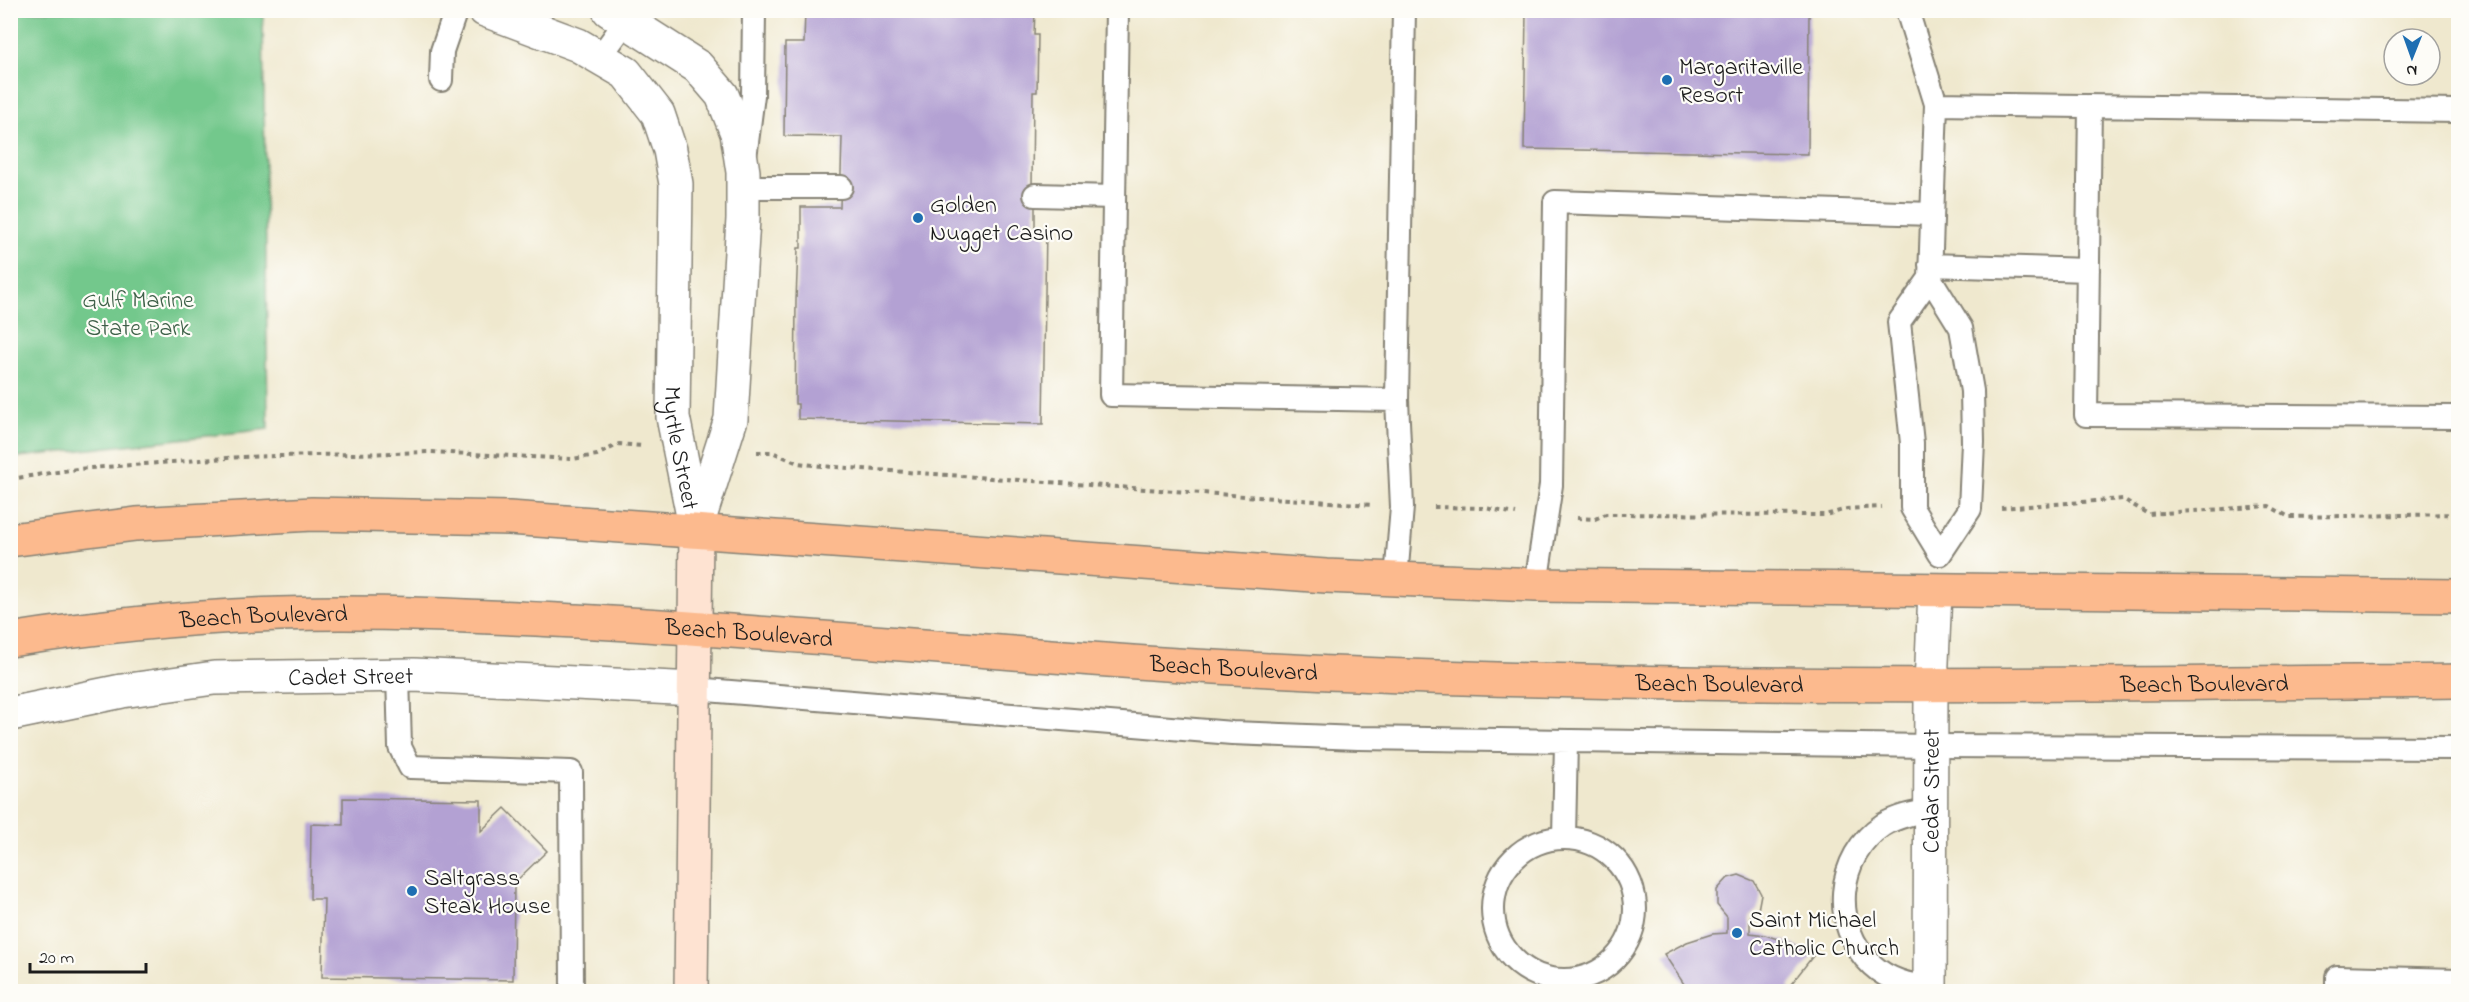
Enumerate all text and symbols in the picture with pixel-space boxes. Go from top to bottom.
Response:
north arrow [2382,27,2442,87]
place label: Margaritaville Resort [1679,51,1803,114]
text: N [2406,58,2417,82]
marker: Margaritaville Resort [1660,73,1674,87]
place label: Golden Nugget Casino [930,189,1073,252]
marker: Golden Nugget Casino [911,211,925,225]
park label: Gulf Marine State Park [82,284,194,347]
street label: Myrtle Street [652,386,706,513]
street label: Beach Boulevard [178,598,348,640]
street label: Beach Boulevard [663,611,835,659]
street label: Beach Boulevard [1147,648,1319,692]
street label: Cadet Street [288,660,414,697]
street label: Beach Boulevard [1634,667,1804,704]
street label: Beach Boulevard [2119,668,2289,704]
street label: Cedar Street [1915,729,1951,853]
place label: Saltgrass Steak House [424,862,551,925]
marker: Saltgrass Steak House [405,884,419,898]
place label: Saint Michael Catholic Church [1749,904,1899,967]
marker: Saint Michael Catholic Church [1730,926,1744,940]
scale bar [30,936,146,974]
text: 20 m [39,946,74,972]

